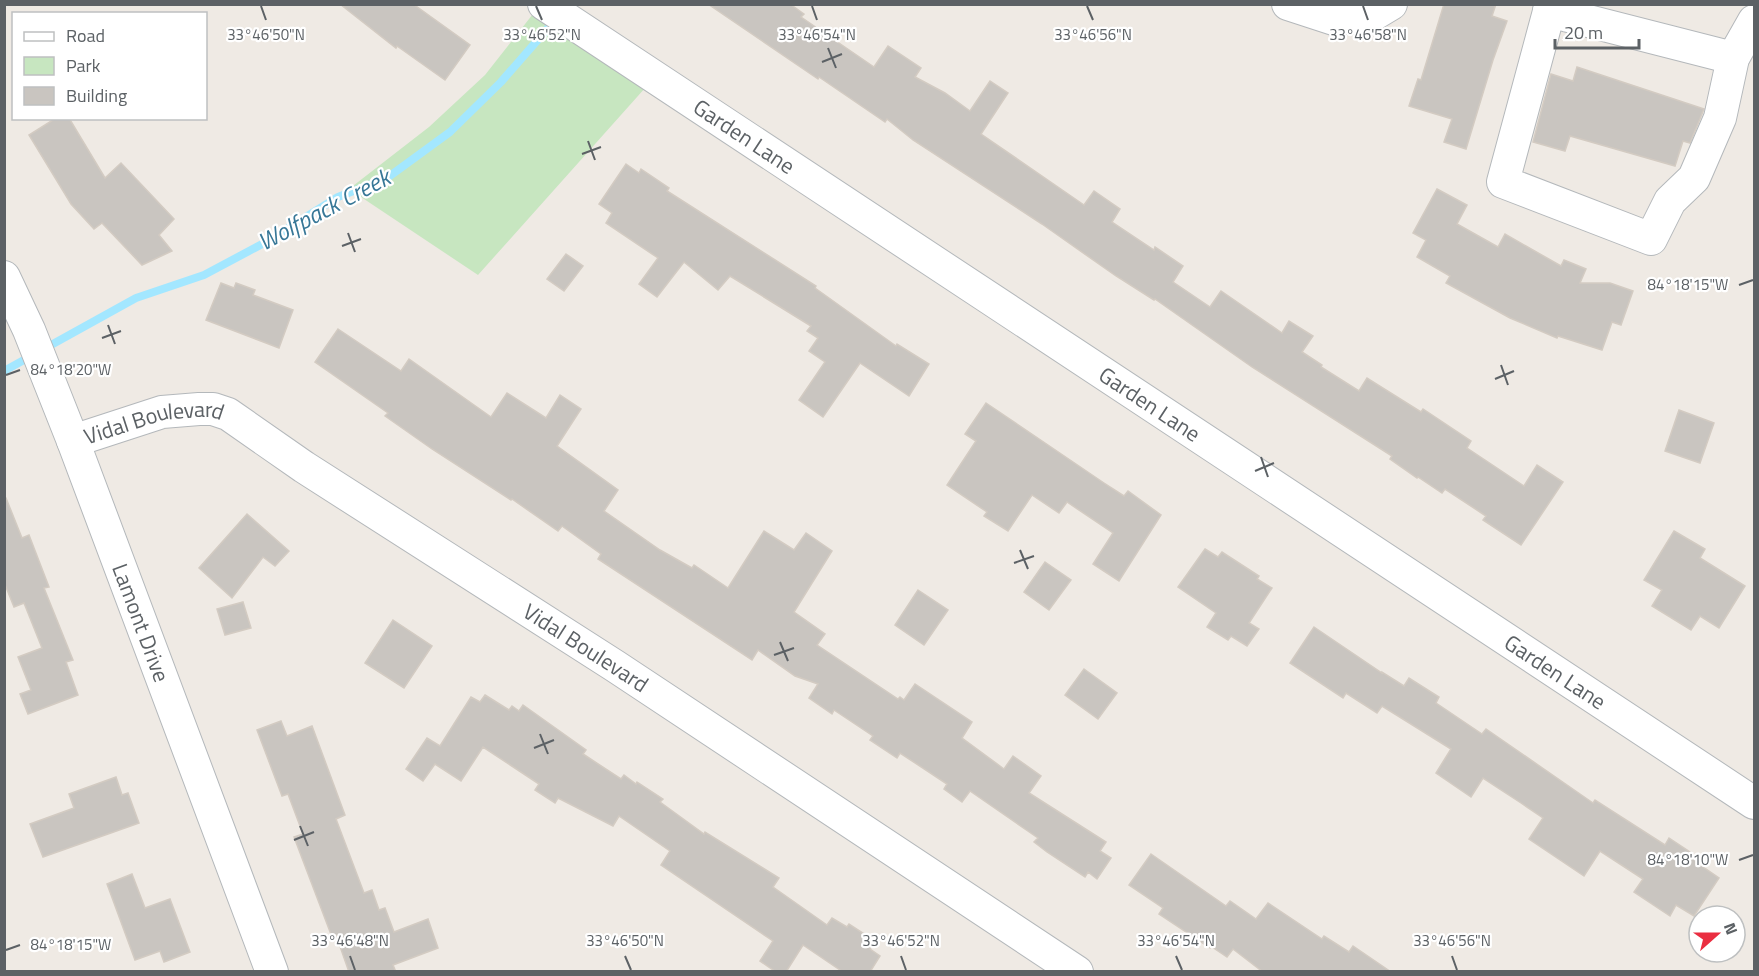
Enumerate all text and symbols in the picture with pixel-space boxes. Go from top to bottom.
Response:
legend [12,12,207,120]
scale bar [1555,12,1639,50]
text: 20 m [1564,19,1603,46]
text: Road [66,22,105,49]
text: 33°46'50"N [227,23,305,46]
text: 33°46'52"N [503,23,581,46]
text: 33°46'54"N [778,23,856,46]
text: 33°46'56"N [1054,23,1132,46]
text: 33°46'58"N [1329,23,1407,46]
text: Park [66,52,101,79]
text: Building [66,82,127,109]
street label: Garden Lane [687,90,802,182]
water label: Wolfpack Creek [251,157,399,259]
text: 84°18'15"W [1648,273,1728,296]
text: 84°18'20"W [31,358,111,381]
street label: Garden Lane [1092,358,1208,450]
street label: Vidal Boulevard [79,392,229,453]
street label: Lamont Drive [103,559,179,687]
street label: Vidal Boulevard [516,594,656,701]
street label: Garden Lane [1498,626,1613,718]
text: 84°18'10"W [1648,848,1728,871]
north arrow [1687,904,1747,964]
text: N [1718,919,1744,938]
text: 33°46'48"N [311,929,389,952]
text: 33°46'50"N [586,929,664,952]
text: 33°46'52"N [862,929,940,952]
text: 33°46'54"N [1137,929,1215,952]
text: 33°46'56"N [1413,929,1491,952]
text: 84°18'15"W [31,933,111,956]

